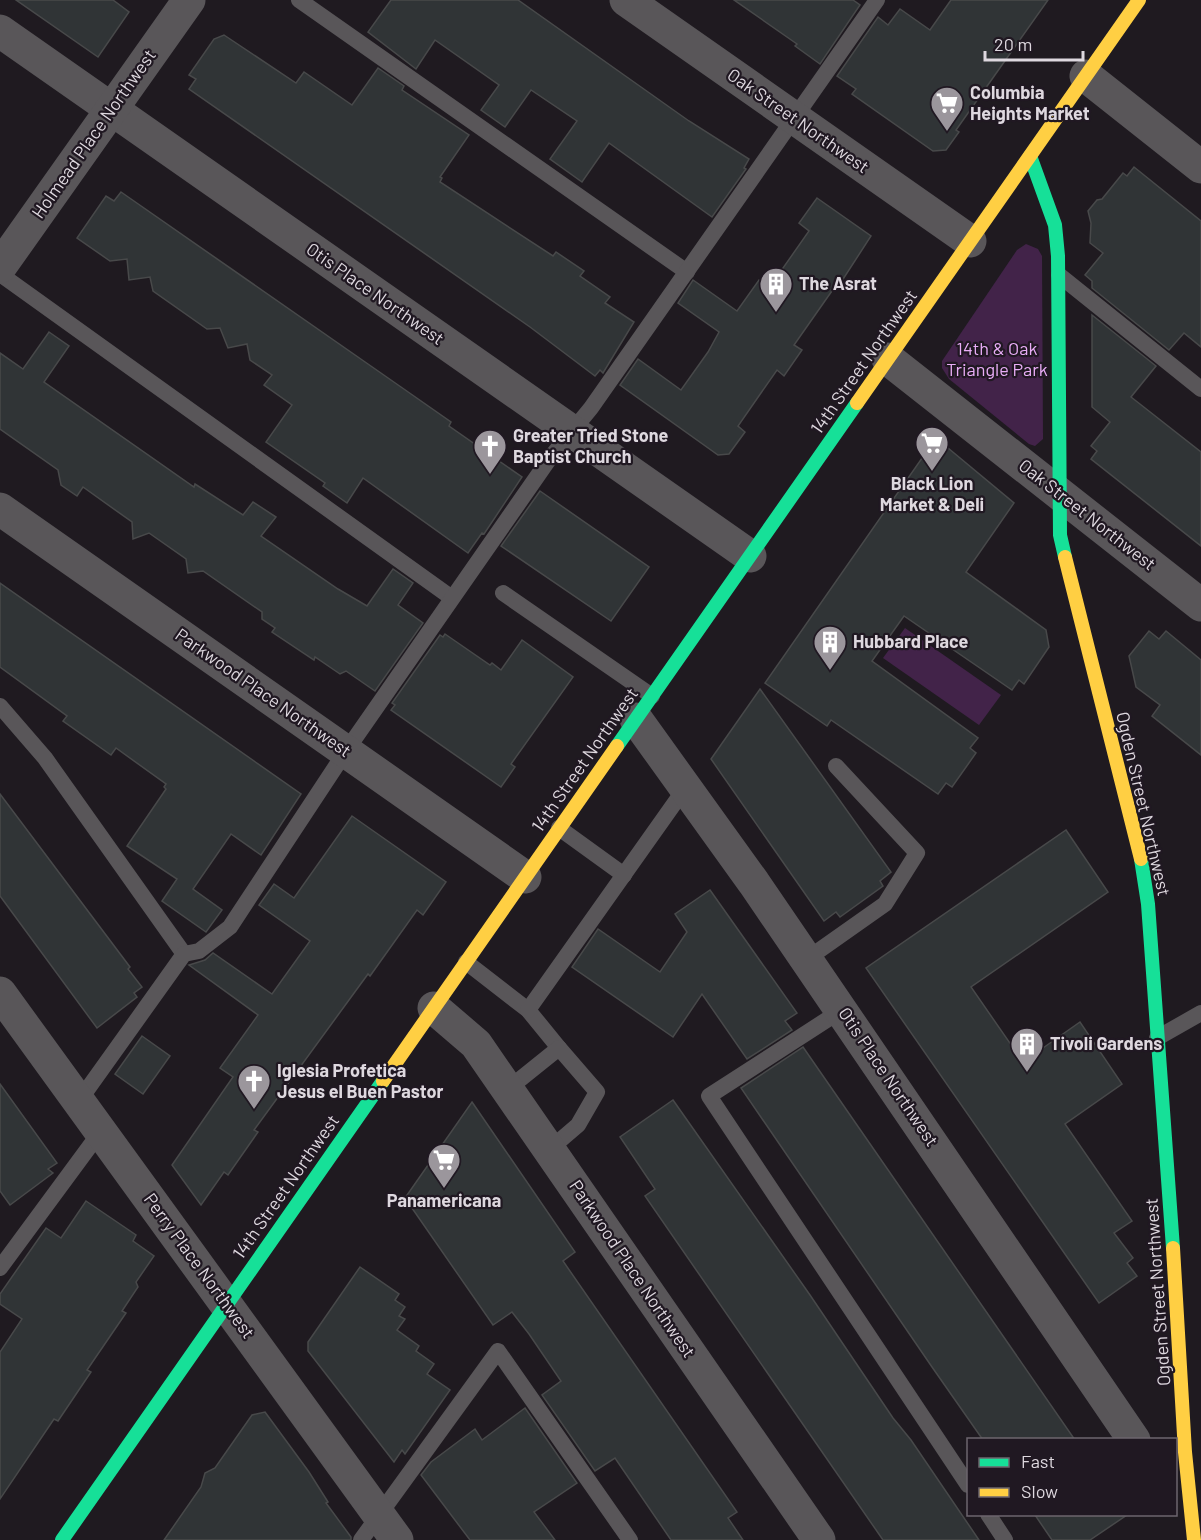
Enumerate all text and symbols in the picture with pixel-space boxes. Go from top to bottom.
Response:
scale bar [985,24,1082,62]
text: 20 m [994,33,1032,55]
street label: Holmead Place Northwest [26,45,160,222]
street label: Oak Street Northwest [724,63,874,177]
place label: Columbia Heights Market [970,81,1090,124]
supermarket icon: Columbia Heights Market [929,85,965,132]
street label: Otis Place Northwest [302,237,449,349]
building icon: The Asrat [758,266,794,313]
place label: The Asrat [799,272,877,294]
street label: 14th Street Northwest [805,285,921,438]
park label: 14th & Oak Triangle Park [946,337,1048,380]
place label: Greater Tried Stone Baptist Church [513,424,669,467]
supermarket icon: Black Lion Market & Deli [914,425,950,472]
church icon: Greater Tried Stone Baptist Church [472,428,508,475]
street label: Oak Street Northwest [1015,454,1161,575]
place label: Black Lion Market & Deli [880,472,984,515]
street label: Parkwood Place Northwest [171,623,356,761]
building icon: Hubbard Place [812,624,848,671]
place label: Hubbard Place [853,630,969,652]
street label: 14th Street Northwest [526,683,642,836]
street label: Ogden Street Northwest [1112,710,1176,898]
street label: Otis Place Northwest [834,1003,944,1150]
building icon: Tivoli Gardens [1009,1026,1045,1073]
place label: Tivoli Gardens [1050,1032,1162,1054]
place label: Iglesia Profetica Jesus el Buen Pastor [277,1059,444,1102]
church icon: Iglesia Profetica Jesus el Buen Pastor [236,1063,272,1110]
street label: 14th Street Northwest [227,1110,343,1263]
supermarket icon: Panamericana [426,1142,462,1189]
street label: Parkwood Place Northwest [565,1175,701,1362]
street label: Perry Place Northwest [140,1189,260,1342]
place label: Panamericana [387,1189,501,1211]
street label: Ogden Street Northwest [1139,1197,1175,1387]
legend [967,1438,1177,1516]
text: Fast [1021,1450,1055,1472]
text: Slow [1021,1480,1058,1502]

